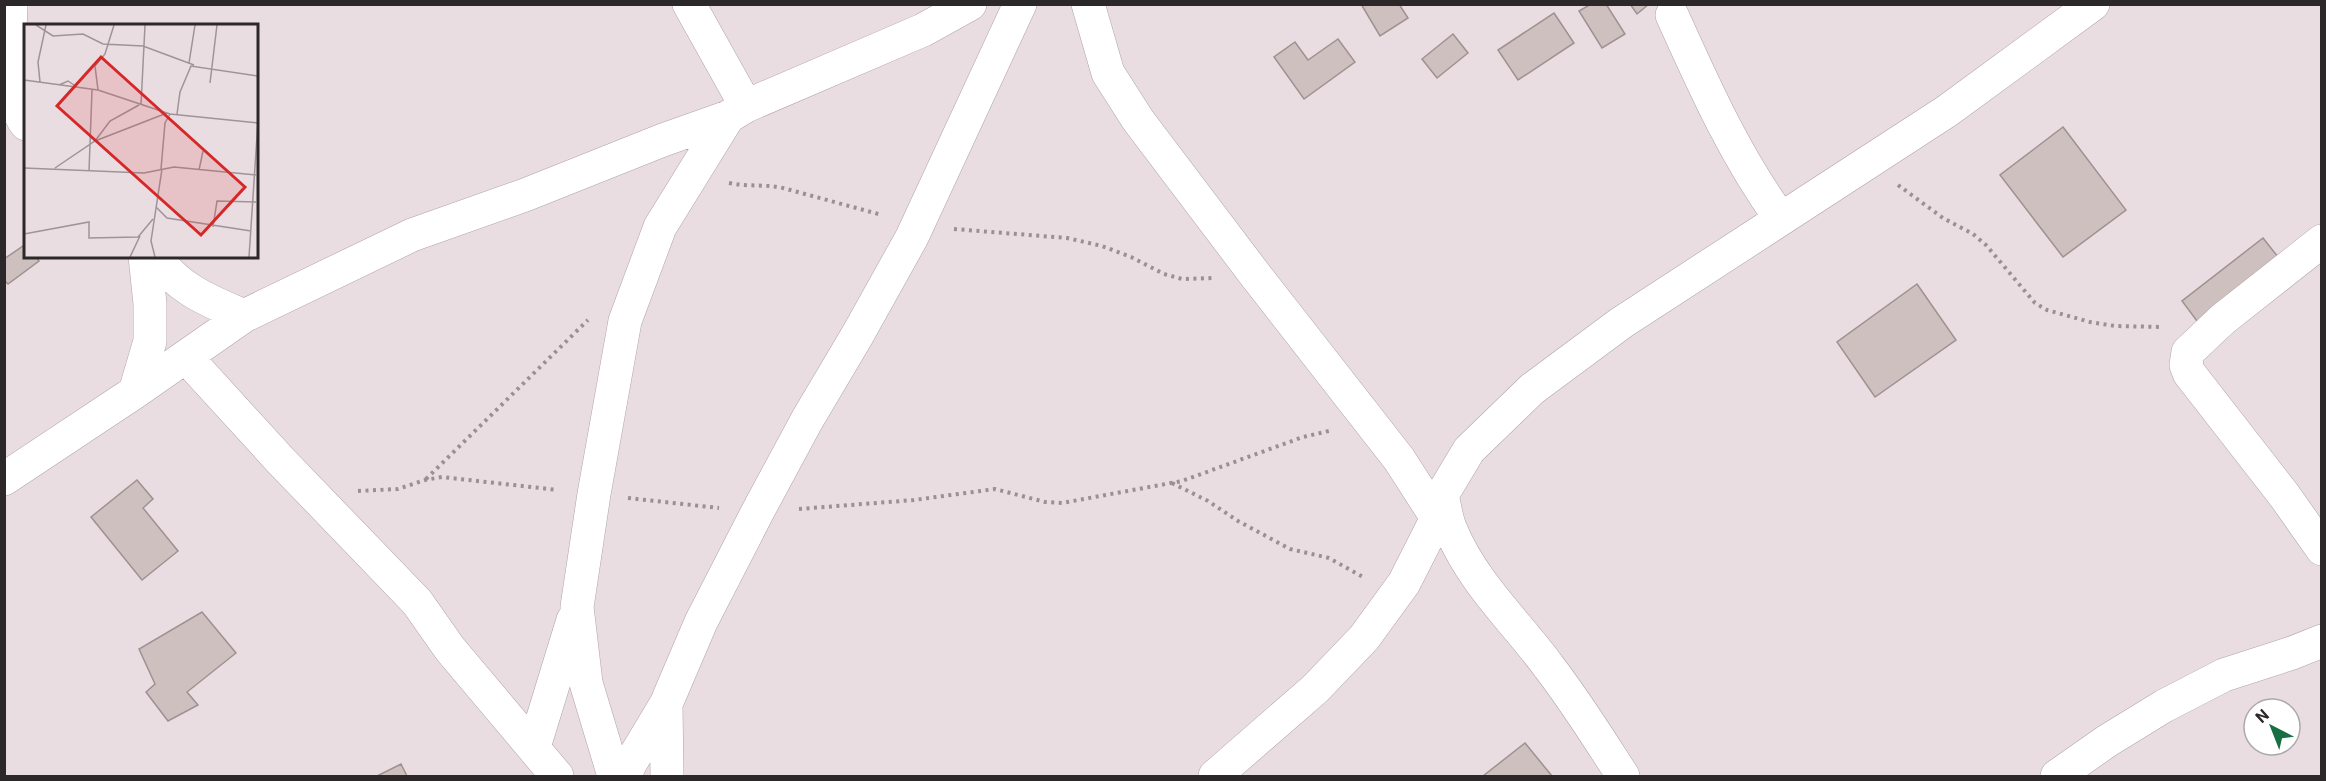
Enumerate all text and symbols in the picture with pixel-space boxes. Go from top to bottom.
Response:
inset map [24,24,258,258]
north arrow [2242,697,2302,757]
text: N [2252,705,2273,727]

